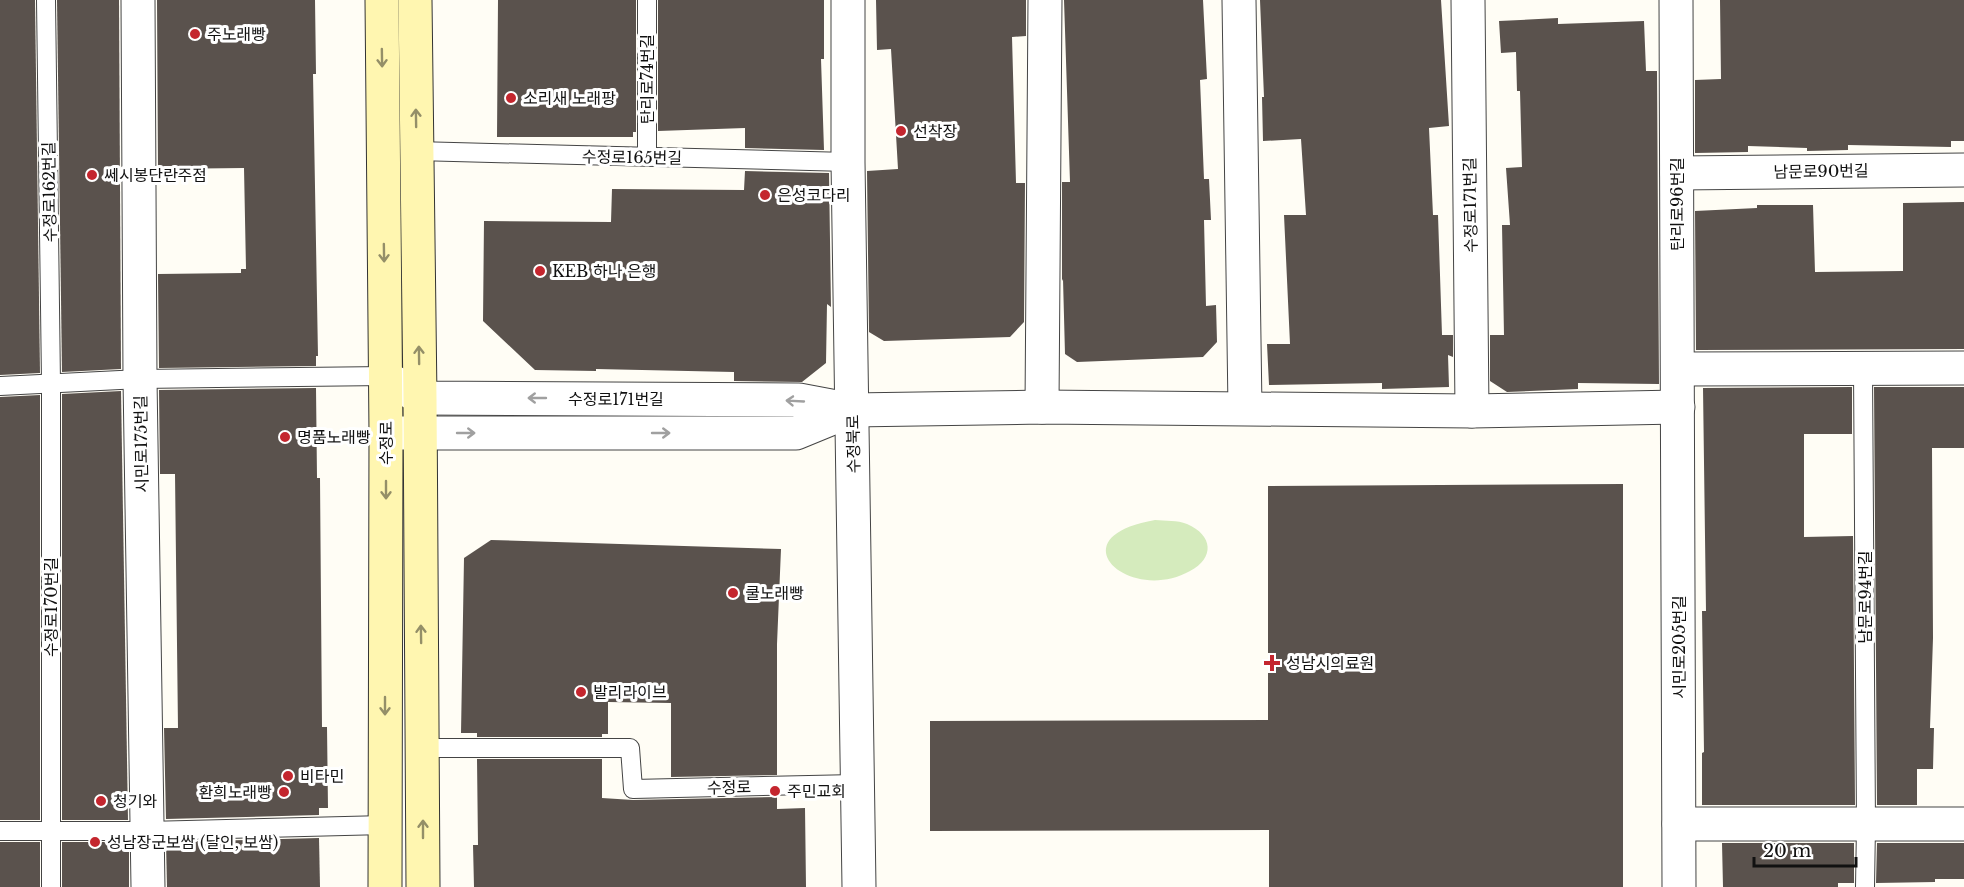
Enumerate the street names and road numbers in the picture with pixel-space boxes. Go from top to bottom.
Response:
street label: 탄리로74번길 [637,34,657,124]
street label: 수정로162번길 [38,141,60,243]
street label: 수정로165번길 [582,146,682,168]
street label: 수정로171번길 [1459,157,1481,253]
street label: 탄리로96번길 [1667,157,1687,251]
street label: 남문로90번길 [1773,160,1869,182]
street label: 수정로171번길 [568,389,664,409]
street label: 시민로175번길 [130,395,152,493]
street label: 수정북로 [842,414,864,474]
street label: 수정로 [376,421,396,465]
street label: 남문로94번길 [1855,550,1875,644]
street label: 수정로170번길 [41,557,61,657]
street label: 시민로205번길 [1669,595,1689,699]
street label: 수정로 [707,777,752,797]

